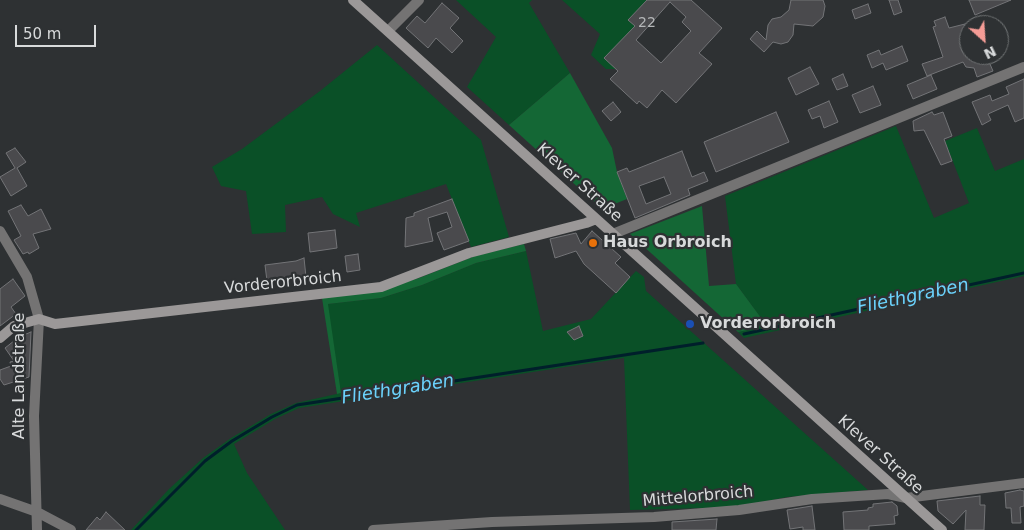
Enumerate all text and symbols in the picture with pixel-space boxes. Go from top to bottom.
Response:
scale bar [18,15,99,47]
house number: 22 [638,15,656,31]
north arrow [959,15,1009,65]
text: 50 m [23,25,61,43]
text: N [981,43,999,62]
street label: Klever Straße [532,140,626,226]
place label: Haus Orbroich [603,233,732,253]
marker: Haus Orbroich [587,237,599,249]
street label: Vorderorbroich [223,267,343,299]
water label: Fliethgraben [855,275,971,319]
street label: Alte Landstraße [10,313,30,439]
place label: Vorderorbroich [700,314,836,334]
marker: Vorderorbroich [684,318,696,330]
water label: Fliethgraben [340,370,456,410]
street label: Klever Straße [833,412,927,498]
street label: Mittelorbroich [642,483,754,511]

